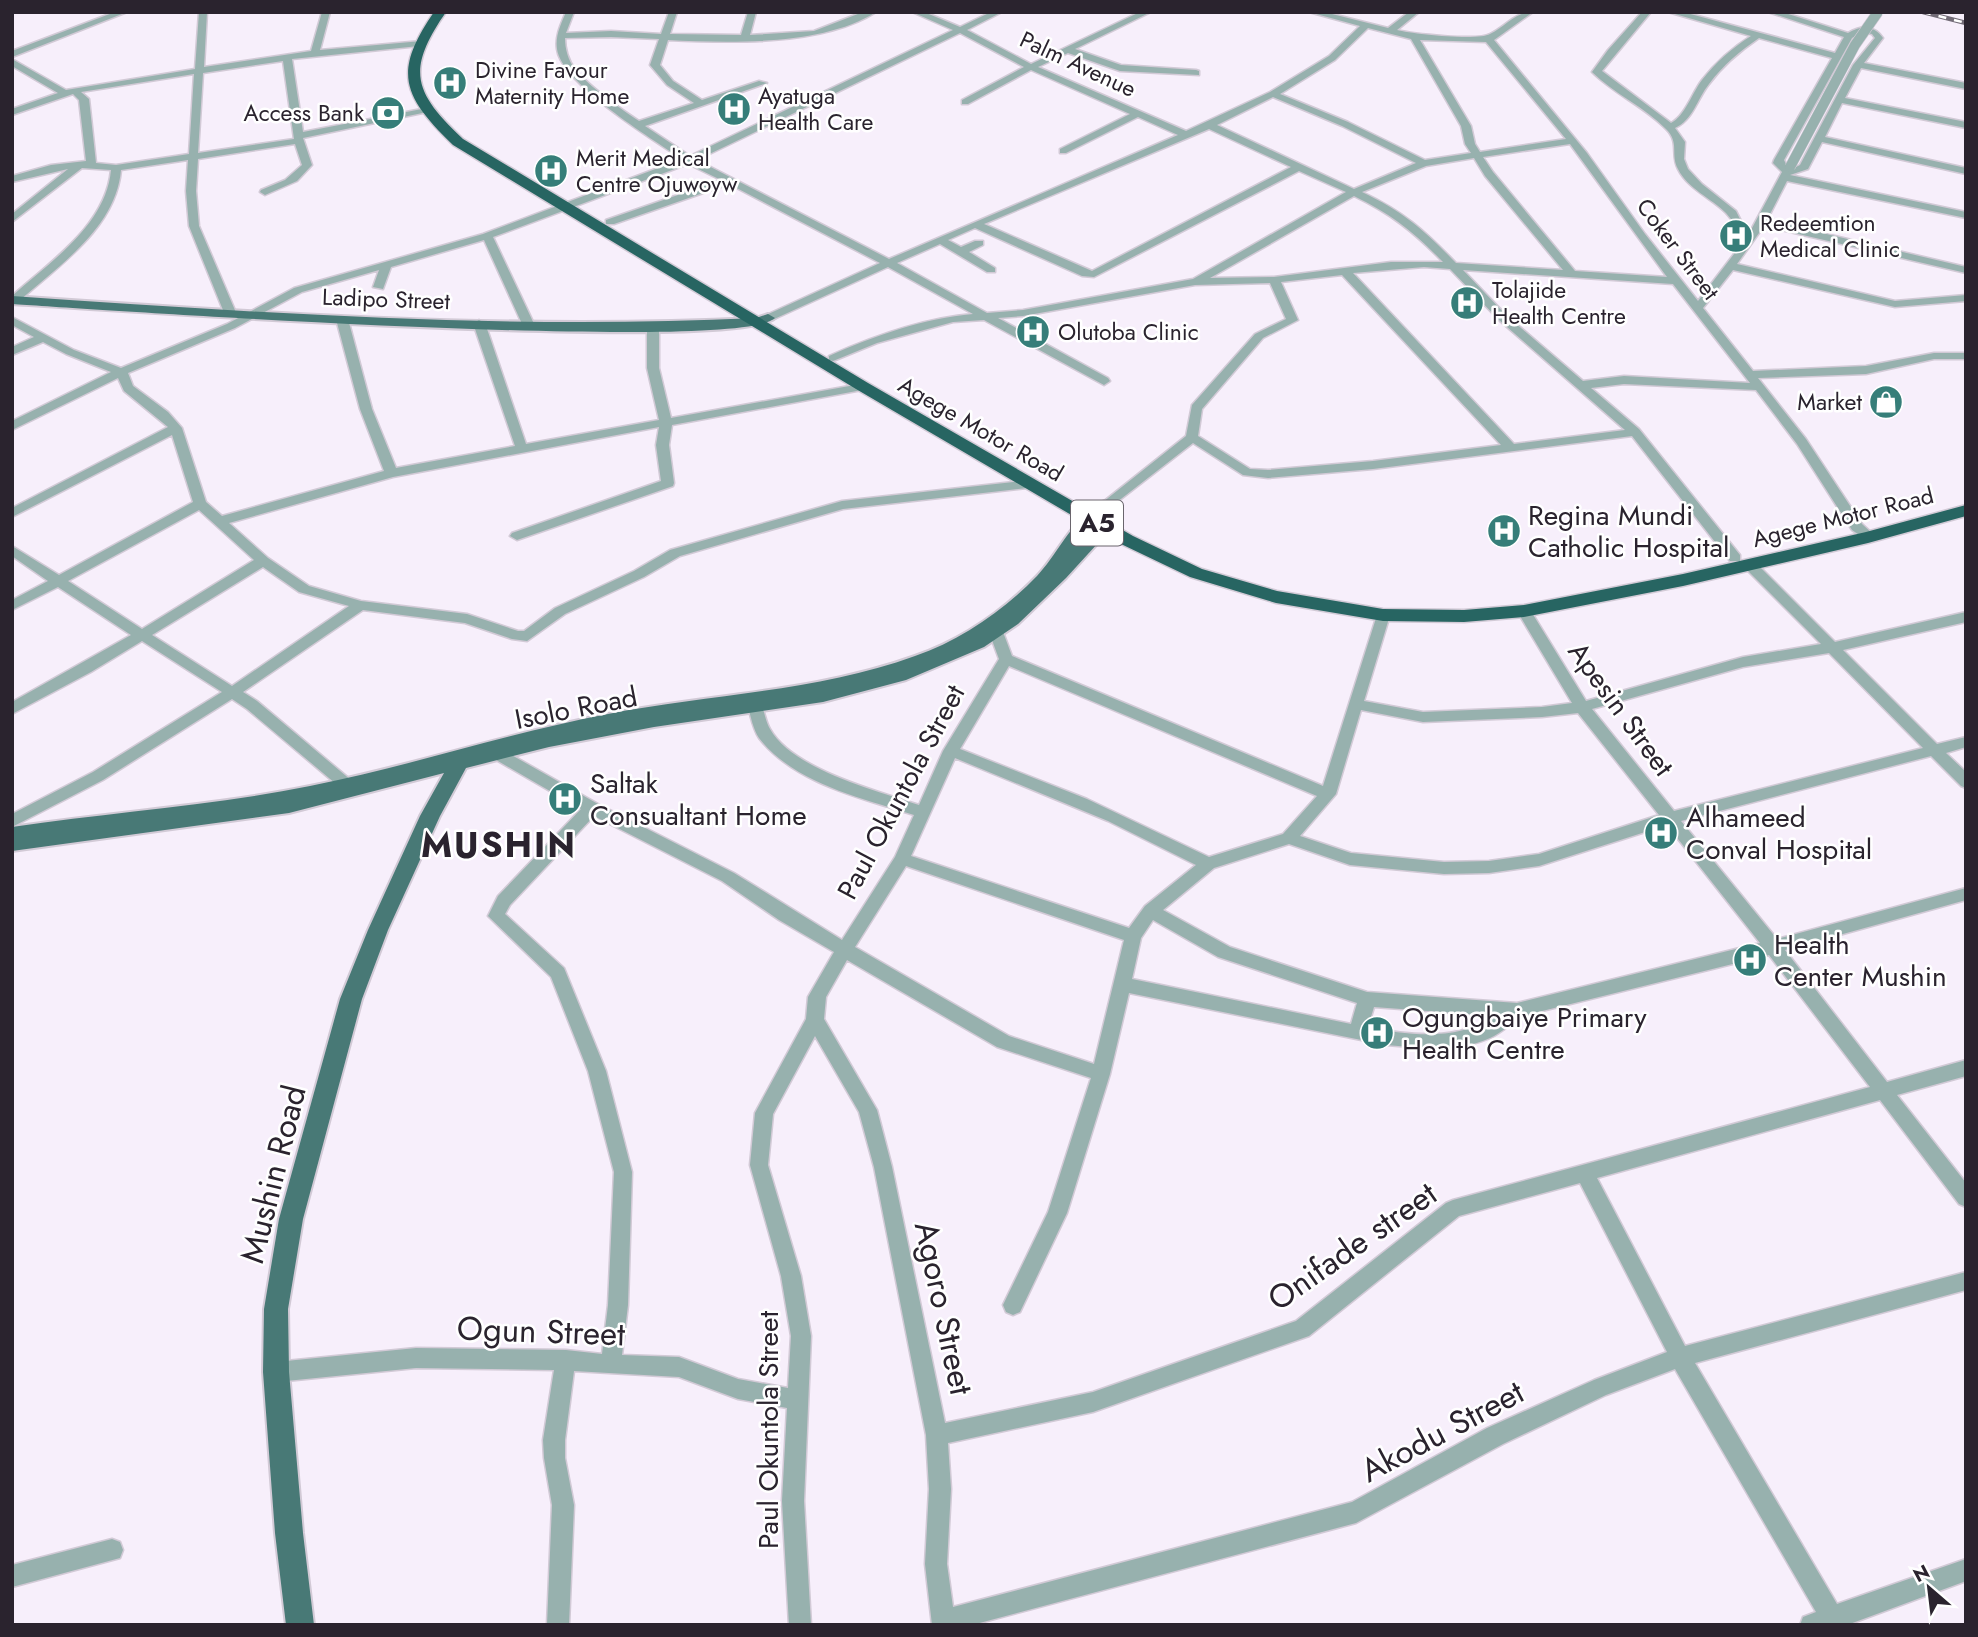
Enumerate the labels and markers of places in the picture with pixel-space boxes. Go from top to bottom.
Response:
place label: Divine Favour Maternity Home [475,53,629,113]
hospital icon: Divine Favour Maternity Home [431,64,469,102]
place label: Ayatuga Health Care [758,79,874,139]
hospital icon: Ayatuga Health Care [715,90,753,128]
bank icon: Access Bank [369,94,407,132]
place label: Access Bank [243,96,365,130]
place label: Merit Medical Centre Ojuwoyw [576,141,738,201]
hospital icon: Merit Medical Centre Ojuwoyw [532,152,570,190]
place label: Redeemtion Medical Clinic [1760,206,1900,266]
hospital icon: Redeemtion Medical Clinic [1717,217,1755,255]
place label: Tolajide Health Centre [1492,273,1626,333]
hospital icon: Tolajide Health Centre [1448,284,1486,322]
hospital icon: Olutoba Clinic [1014,313,1052,351]
place label: Olutoba Clinic [1058,315,1199,349]
shop icon: Market [1867,383,1905,421]
place label: Market [1797,385,1862,419]
place label: Regina Mundi Catholic Hospital [1528,495,1729,568]
hospital icon: Regina Mundi Catholic Hospital [1485,512,1523,550]
place label: Saltak Consualtant Home [590,763,807,836]
hospital icon: Saltak Consualtant Home [546,780,584,818]
place label: Alhameed Conval Hospital [1686,797,1872,870]
hospital icon: Alhameed Conval Hospital [1642,814,1680,852]
place label: Health Center Mushin [1774,924,1947,997]
hospital icon: Health Center Mushin [1731,941,1769,979]
place label: Ogungbaiye Primary Health Centre [1402,997,1647,1070]
hospital icon: Ogungbaiye Primary Health Centre [1358,1014,1396,1052]

